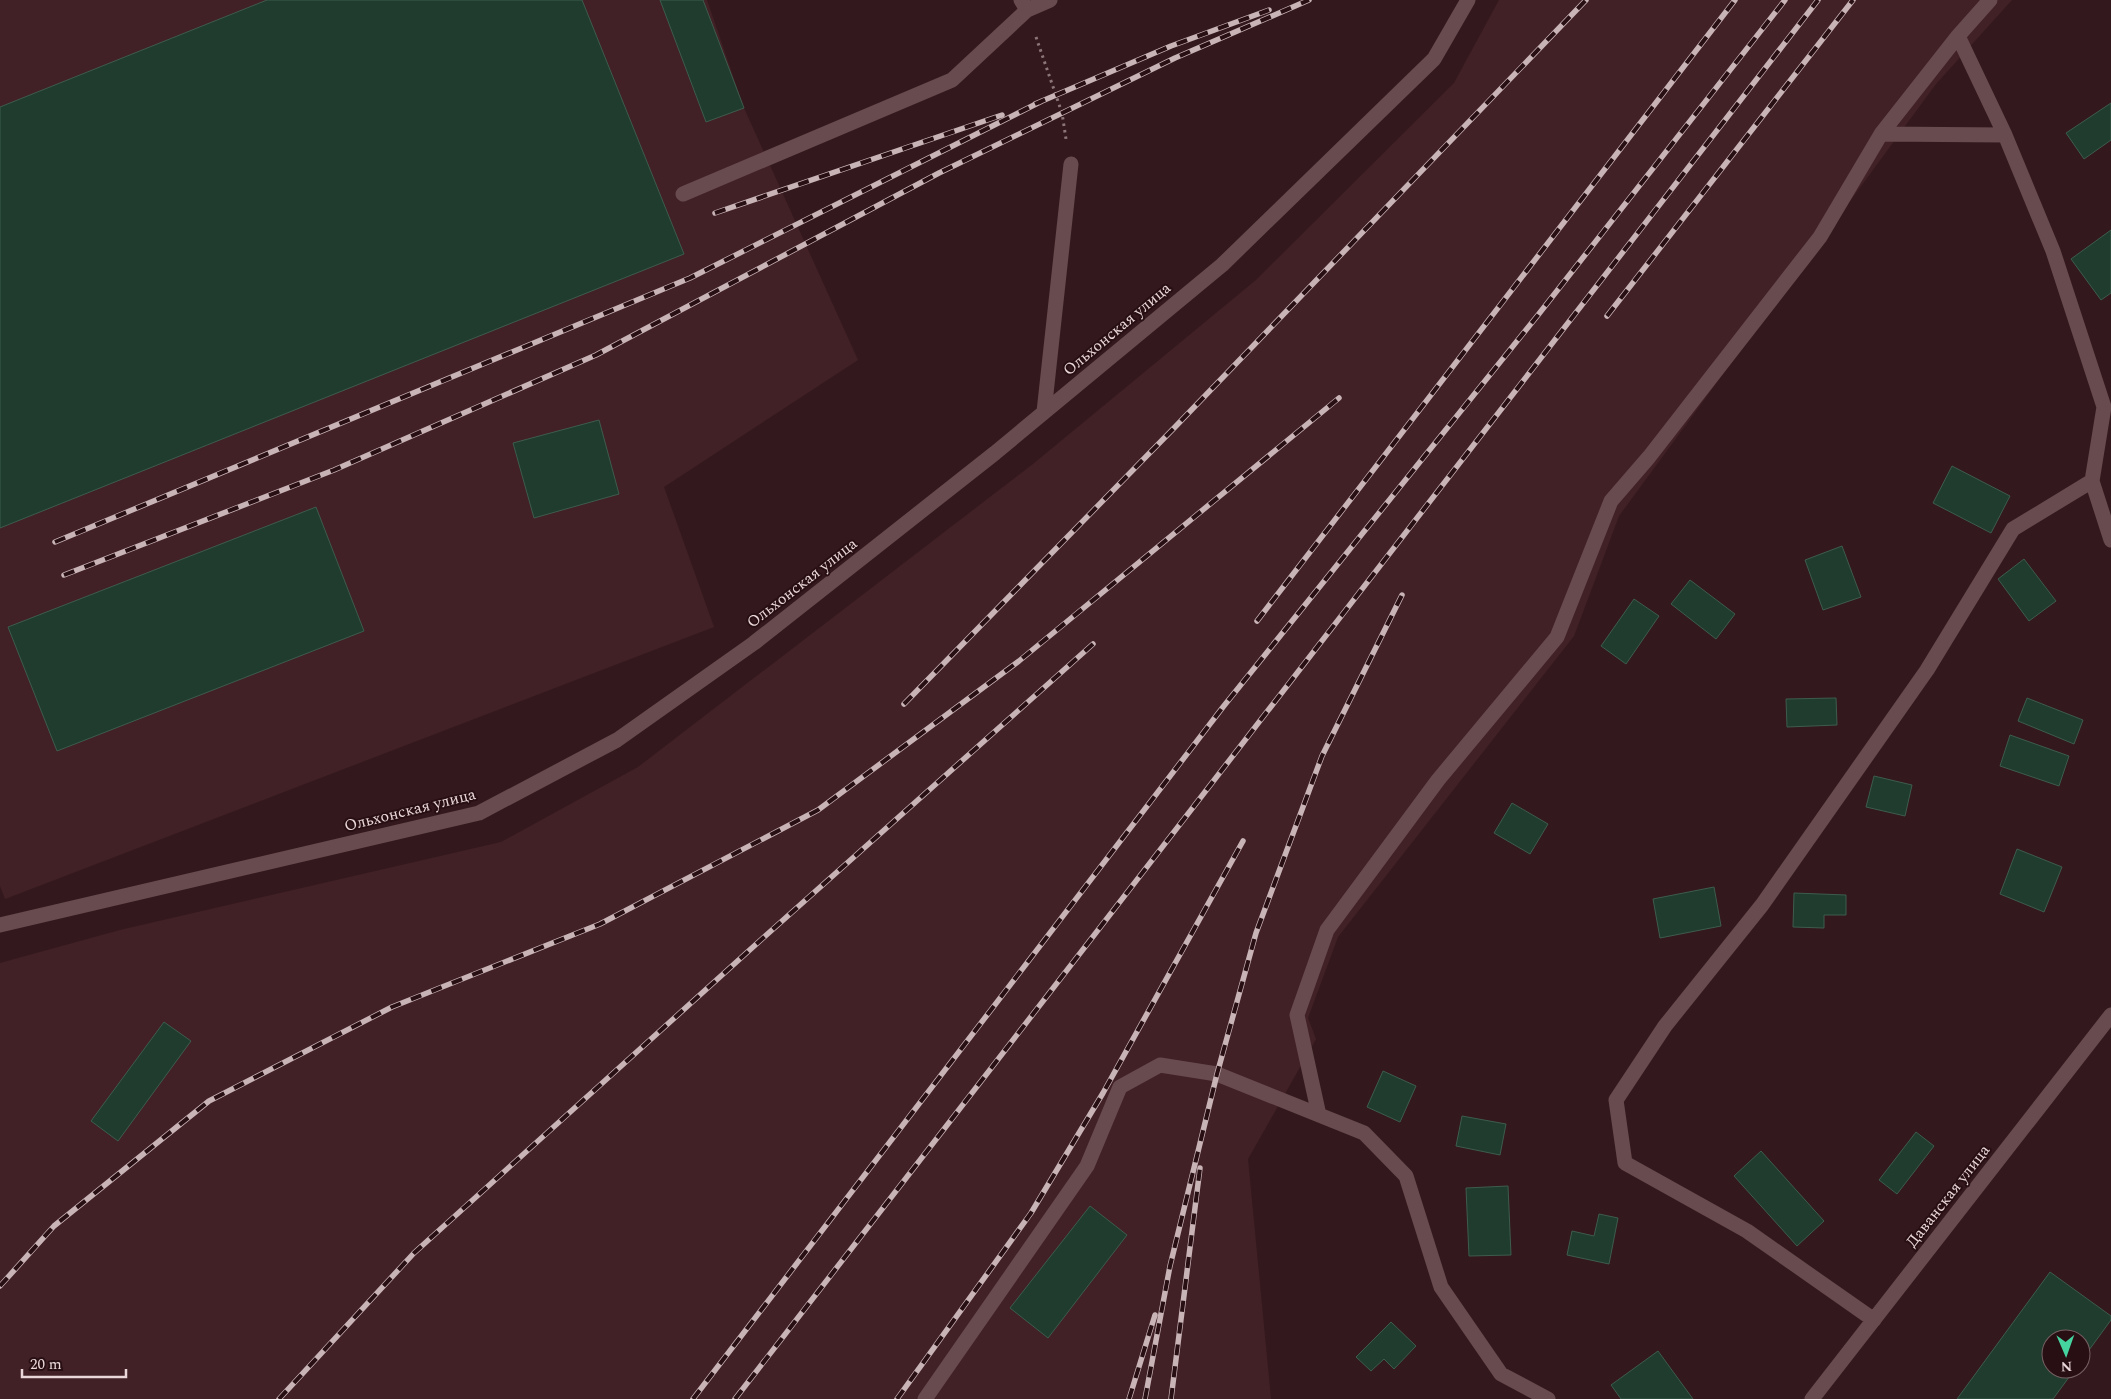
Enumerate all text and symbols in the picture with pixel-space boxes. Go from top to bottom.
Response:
street label: Ольхонская улица [1058,276,1176,382]
street label: Ольхонская улица [742,532,863,634]
street label: Ольхонская улица [342,782,478,838]
street label: Даванская улица [1900,1139,1996,1253]
north arrow [2041,1329,2091,1379]
scale bar [22,1346,126,1378]
text: 20 m [30,1353,62,1376]
text: N [2060,1356,2073,1377]

